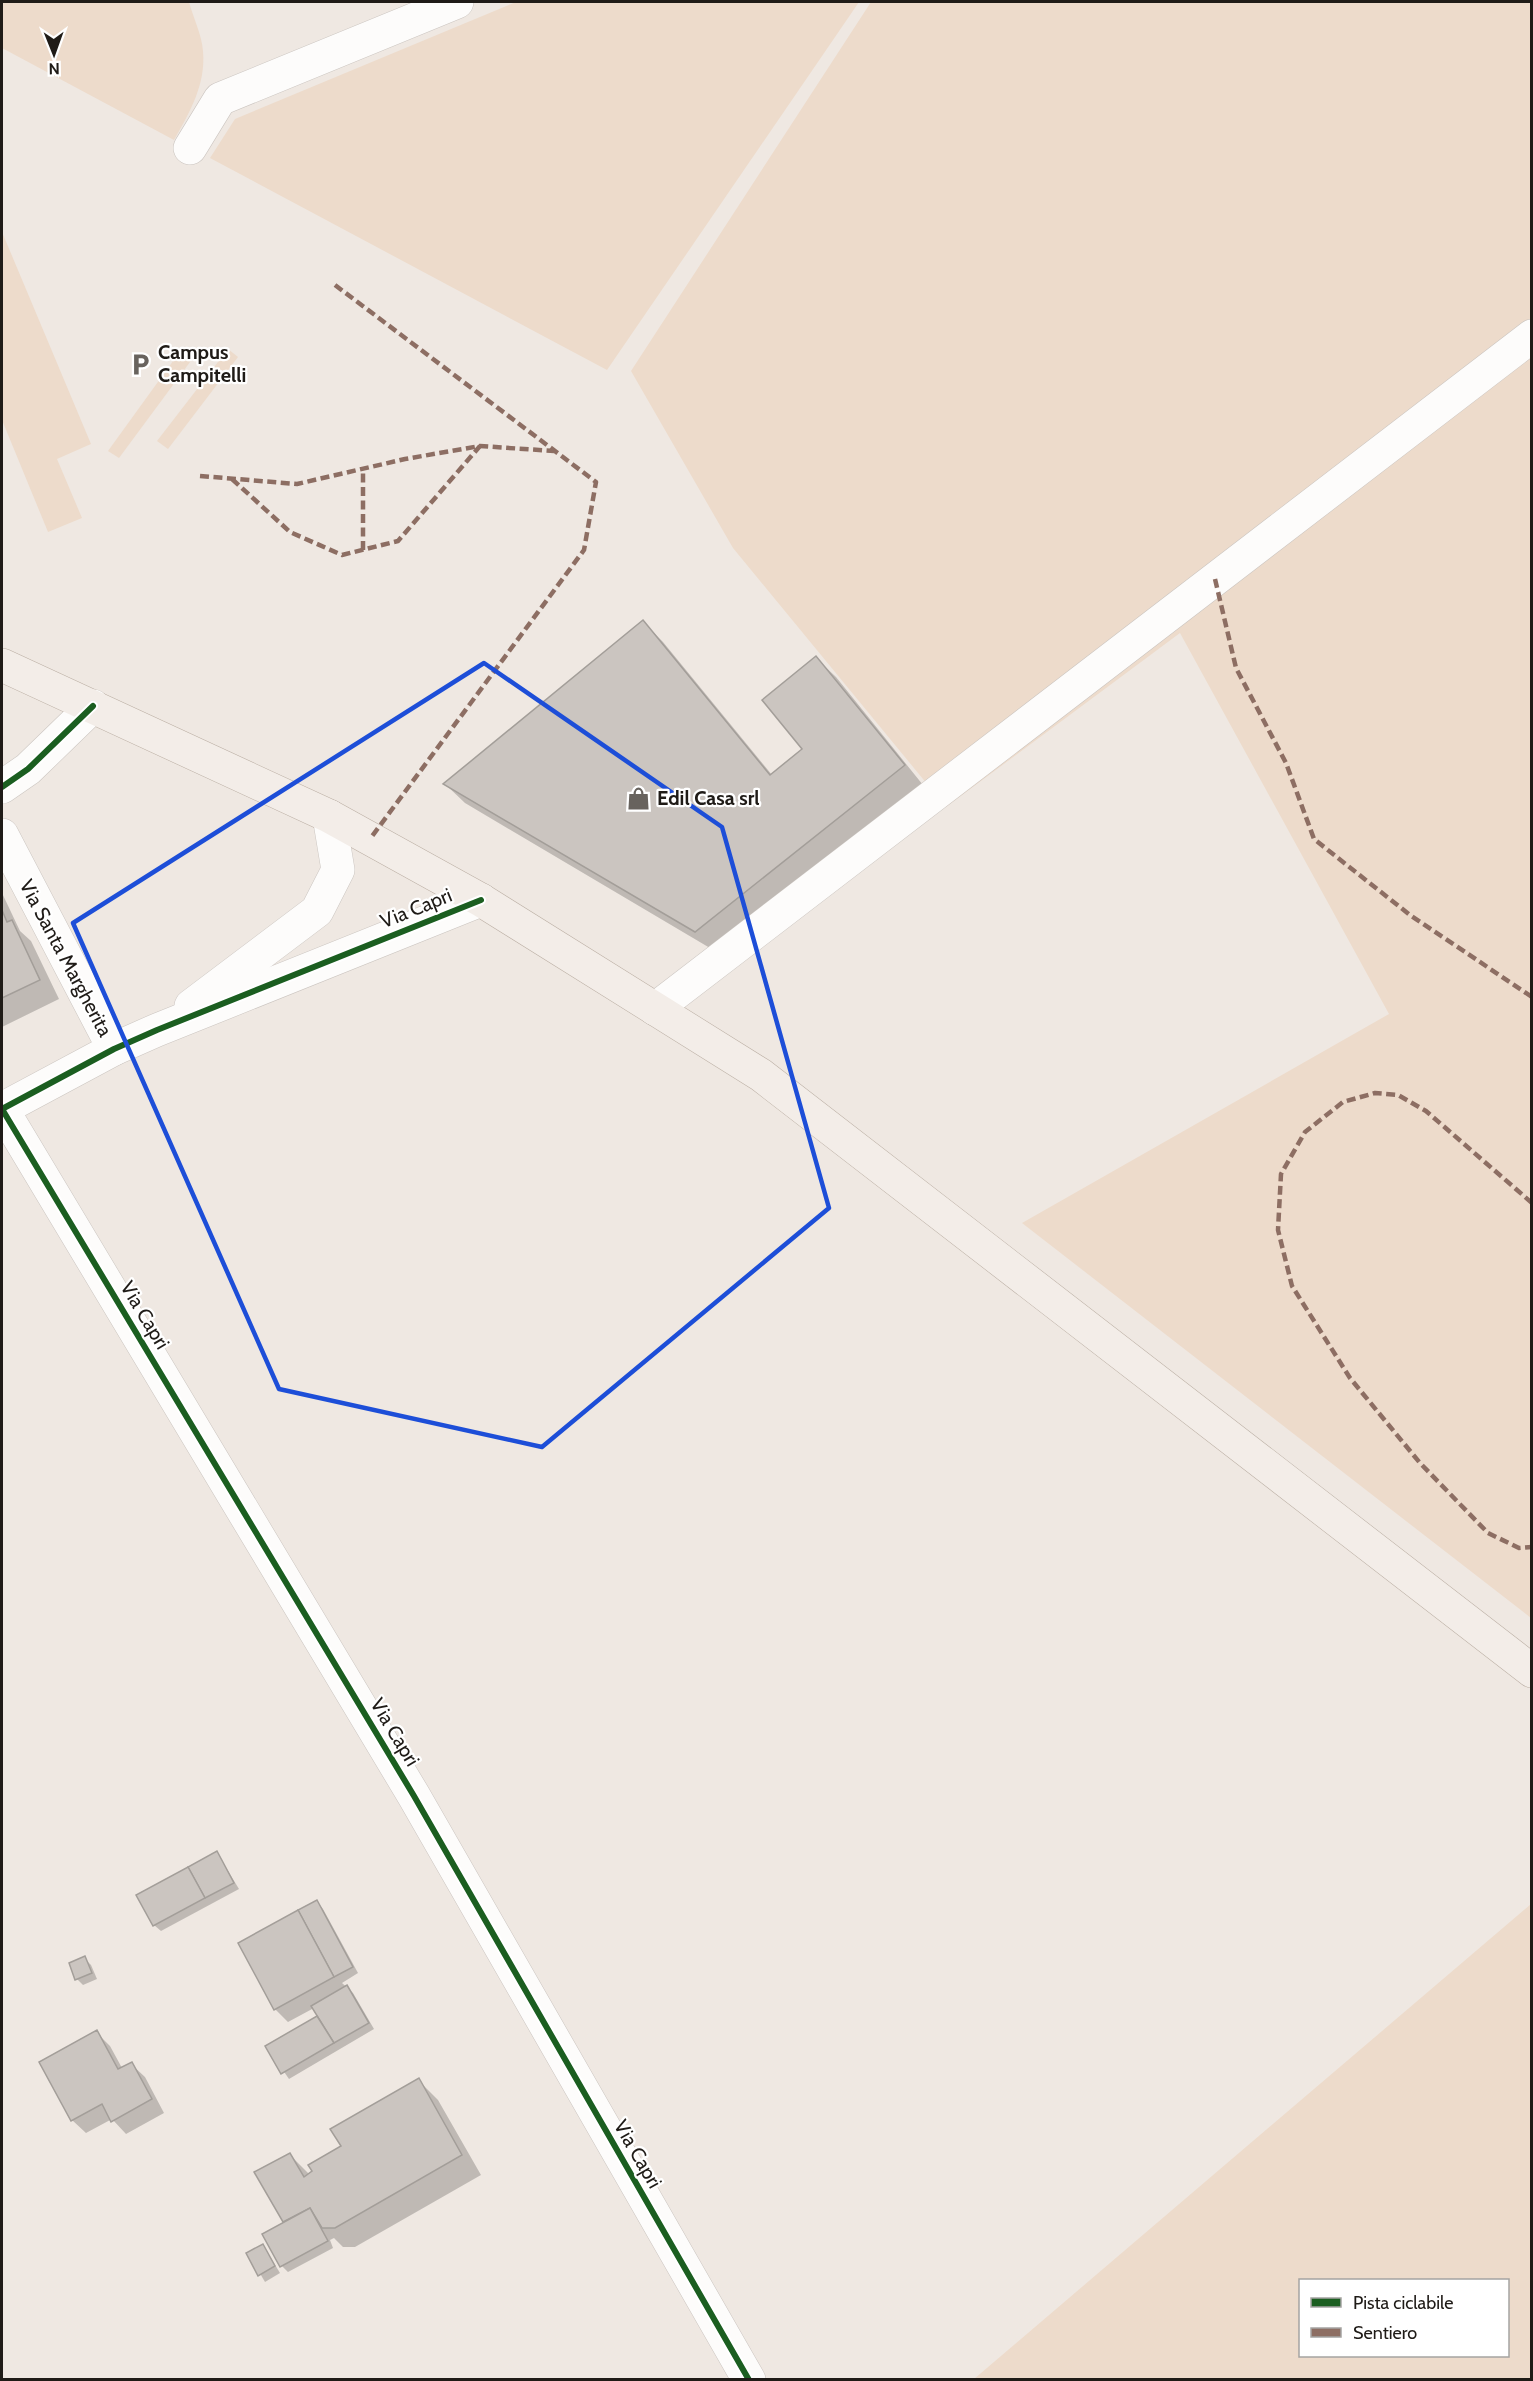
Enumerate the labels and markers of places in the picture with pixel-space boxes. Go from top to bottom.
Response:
place label: Campus Campitelli [158,340,246,387]
parking icon: Campus Campitelli [127,351,153,377]
shop icon: Edil Casa srl [626,785,652,811]
place label: Edil Casa srl [657,786,760,810]

